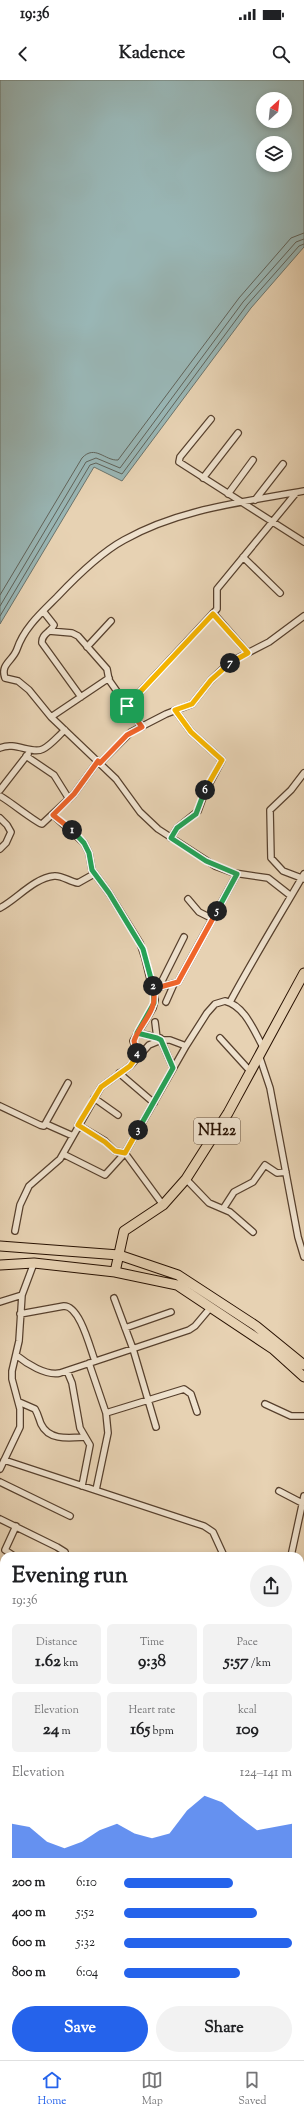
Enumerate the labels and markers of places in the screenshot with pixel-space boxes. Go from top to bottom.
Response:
pin: 7 [220,653,240,673]
pin [110,689,144,723]
pin: 6 [195,780,215,800]
pin: 1 [62,820,82,840]
pin: 5 [207,901,227,921]
pin: 2 [143,976,163,996]
pin: 4 [127,1043,147,1063]
pin: 3 [128,1120,148,1140]

